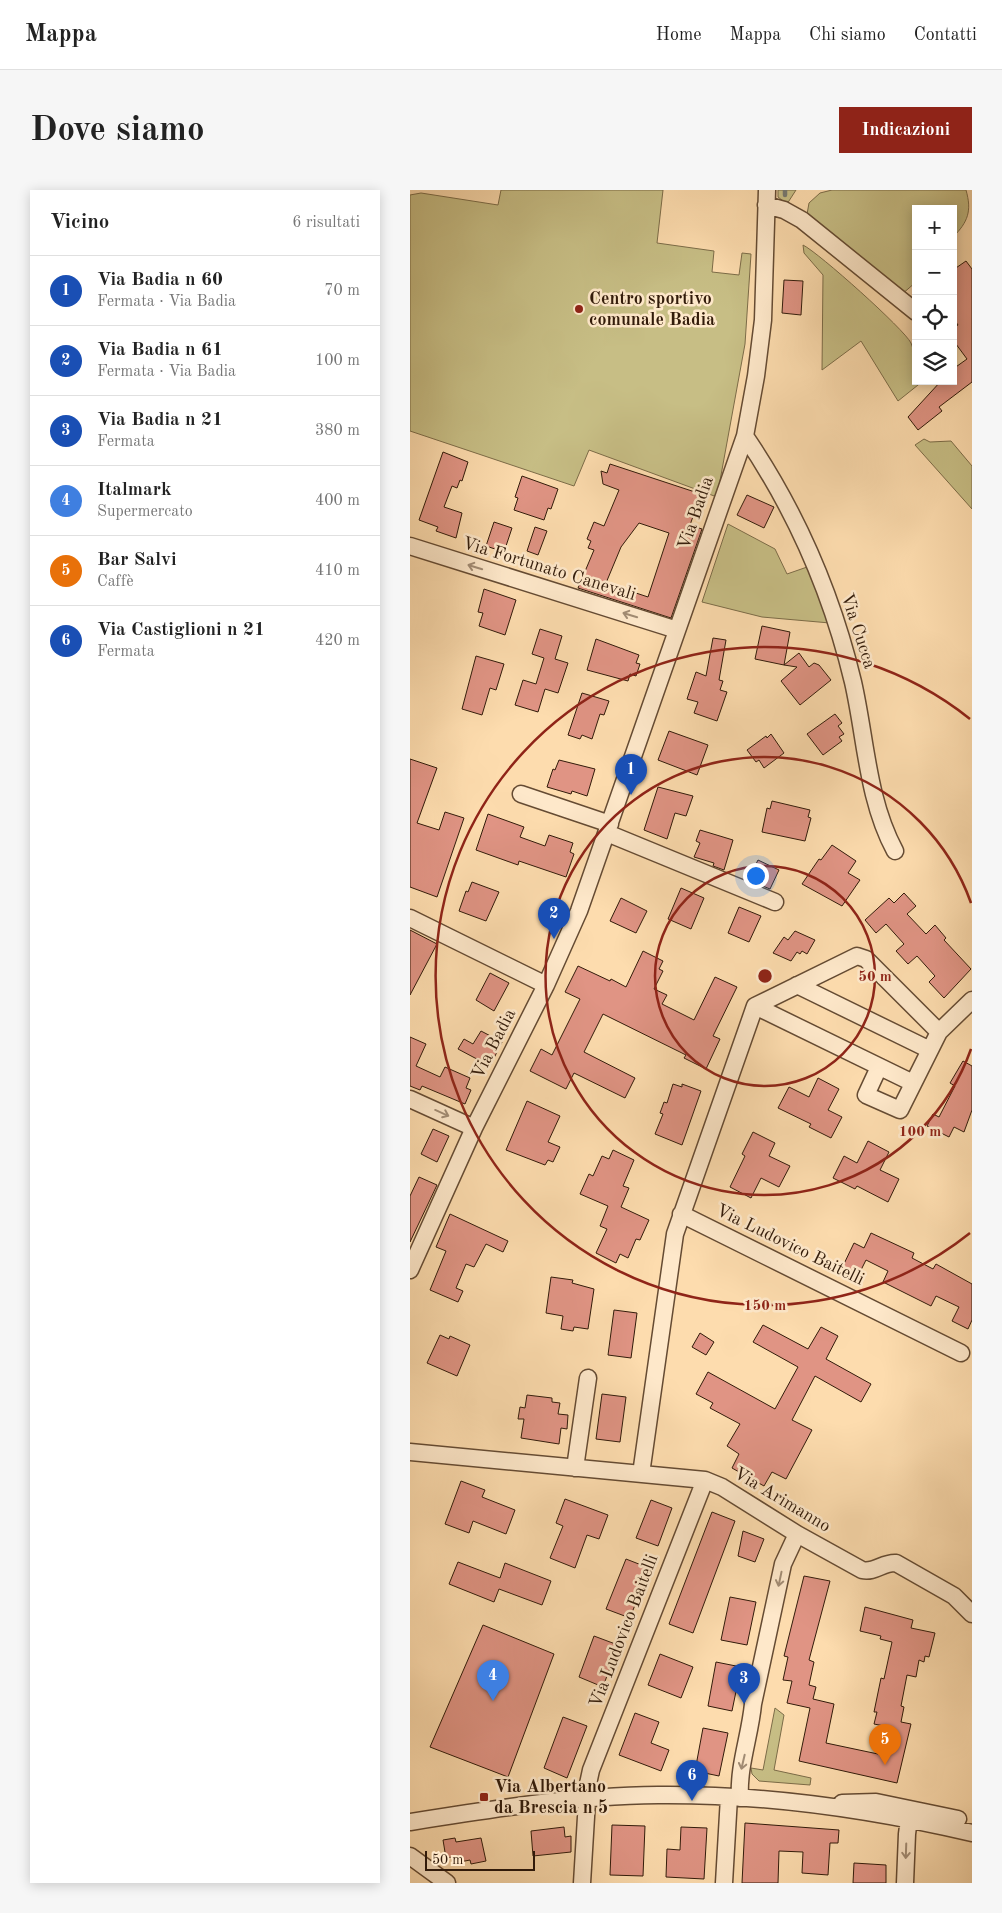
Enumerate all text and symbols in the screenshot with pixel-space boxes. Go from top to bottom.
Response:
text: Mappa [25,23,97,47]
text: Home [656,26,702,44]
text: Mappa [730,26,781,44]
text: Chi siamo [809,26,886,44]
text: Contatti [914,26,977,44]
button: Indicazioni [839,107,972,153]
text: Dove siamo [30,113,205,148]
map controls [912,205,957,385]
button: + [912,205,957,250]
text: Vicino [50,212,109,233]
text: 6 risultati [292,215,360,231]
button: − [912,250,957,295]
text: Via Badia n 60 [97,271,223,290]
text: 1 [61,283,71,299]
text: 70 m [324,283,360,299]
place label: Centro sportivo comunale Badia [589,290,715,329]
text: Fermata · Via Badia [97,294,236,310]
button: locate [912,295,957,340]
marker: Centro sportivo comunale Badia [573,303,585,315]
button: layers [912,340,957,385]
text: Via Badia n 61 [97,341,223,360]
text: 2 [61,353,71,369]
text: 100 m [315,353,360,369]
text: Fermata · Via Badia [97,364,236,380]
text: Via Badia n 21 [97,411,223,430]
text: 3 [61,423,71,439]
text: 380 m [315,423,360,439]
text: Fermata [97,434,155,450]
street label: Via Badia [675,474,717,552]
text: Italmark [97,481,172,500]
text: 4 [61,493,71,509]
text: 400 m [315,493,360,509]
text: Supermercato [97,504,193,520]
street label: Via Fortunato Canevali [460,534,638,604]
text: Bar Salvi [97,551,177,570]
one-way arrow [467,561,483,571]
text: 5 [61,563,71,579]
text: 410 m [315,563,360,579]
text: Caffè [97,574,134,590]
street label: Via Cucca [837,591,879,671]
one-way arrow [623,610,639,619]
text: Via Castiglioni n 21 [97,621,265,640]
text: 6 [61,633,71,649]
text: 420 m [315,633,360,649]
text: Fermata [97,644,155,660]
pin: 1 [615,754,647,795]
your location [743,863,769,889]
pin: 2 [538,898,570,939]
centre of rings [756,967,774,985]
text: 50 m [858,970,892,985]
street label: Via Badia [469,1006,519,1082]
one-way arrow [434,1109,449,1119]
text: 100 m [899,1125,941,1140]
street label: Via Ludovico Baitelli [713,1201,867,1289]
text: 150 m [744,1299,786,1314]
street label: Via Arimanno [730,1464,834,1536]
street label: Via Ludovico Baitelli [586,1552,662,1710]
one-way arrow [774,1570,784,1586]
pin: 4 [477,1660,509,1701]
pin: 3 [728,1663,760,1704]
pin: 5 [869,1724,901,1765]
one-way arrow [738,1753,747,1769]
pin: 6 [676,1760,708,1801]
place label: Via Albertano da Brescia n 5 [494,1778,608,1817]
marker: Via Albertano da Brescia n 5 [478,1791,490,1803]
one-way arrow [902,1843,911,1859]
scale bar [425,1848,535,1871]
text: 50 m [432,1853,463,1867]

